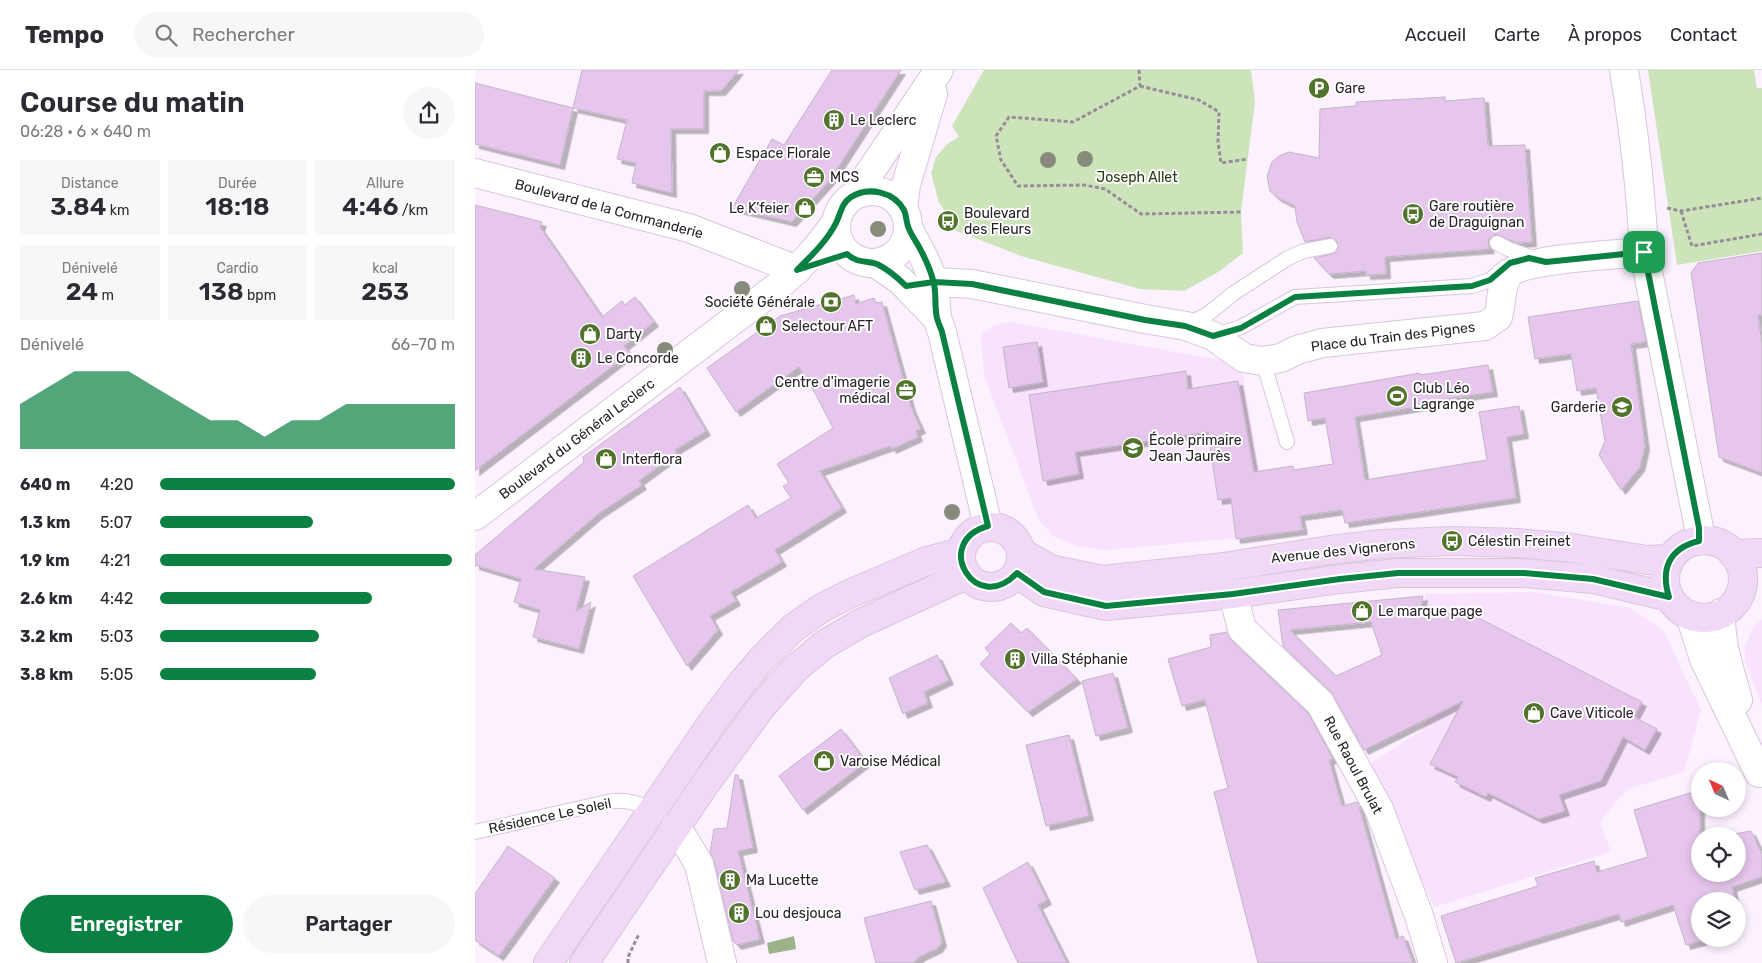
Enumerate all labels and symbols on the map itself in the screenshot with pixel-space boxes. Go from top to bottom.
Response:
parking icon: Gare [1307,76,1331,100]
place label: Gare [1335,80,1365,97]
building icon: Le Leclerc [822,108,846,132]
place label: Le Leclerc [850,112,917,129]
shop icon: Espace Florale [708,141,732,165]
place label: Espace Florale [736,145,831,162]
office icon: MCS [802,165,826,189]
place label: MCS [830,169,859,186]
park label: Joseph Allet [1096,169,1178,186]
street label: Boulevard de la Commanderie [513,176,705,242]
shop icon: Le K'feier [793,196,817,220]
place label: Gare routière de Draguignan [1429,198,1524,231]
place label: Le K'feier [729,200,790,217]
bus stop icon: Gare routière de Draguignan [1401,202,1425,226]
place label: Boulevard des Fleurs [964,205,1031,238]
bus stop icon: Boulevard des Fleurs [936,209,960,233]
pin [1623,231,1665,273]
bank icon: Société Générale [819,290,843,314]
place label: Société Générale [705,294,815,311]
shop icon: Selectour AFT [754,314,778,338]
place label: Selectour AFT [782,318,873,335]
street label: Place du Train des Pignes [1310,319,1476,355]
shop icon: Darty [578,322,602,346]
place label: Darty [606,326,642,343]
building icon: Le Concorde [569,346,593,370]
place label: Le Concorde [597,350,679,367]
place label: Centre d'imagerie médical [775,374,890,407]
street label: Boulevard du Général Leclerc [496,375,658,503]
office icon: Centre d'imagerie médical [894,378,918,402]
place label: Club Léo Lagrange [1413,380,1475,413]
sports icon: Club Léo Lagrange [1385,384,1409,408]
school or university icon: Garderie [1610,395,1634,419]
place label: Garderie [1551,399,1606,416]
place label: École primaire Jean Jaurès [1149,431,1242,465]
school or university icon: École primaire Jean Jaurès [1121,436,1145,460]
shop icon: Interflora [594,447,618,471]
place label: Interflora [622,451,682,468]
bus stop icon: Célestin Freinet [1440,529,1464,553]
place label: Célestin Freinet [1468,533,1571,550]
street label: Avenue des Vignerons [1270,535,1416,567]
shop icon: Le marque page [1350,599,1374,623]
place label: Le marque page [1378,603,1483,620]
building icon: Villa Stéphanie [1003,647,1027,671]
place label: Villa Stéphanie [1031,651,1128,668]
shop icon: Cave Viticole [1522,701,1546,725]
place label: Cave Viticole [1550,705,1634,722]
street label: Rue Raoul Brulat [1320,713,1386,817]
shop icon: Varoise Médical [812,749,836,773]
place label: Varoise Médical [840,753,941,770]
north arrow [1691,762,1746,818]
street label: Résidence Le Soleil [487,795,613,837]
building icon: Ma Lucette [718,868,742,892]
place label: Ma Lucette [746,872,819,889]
building icon: Lou desjouca [727,901,751,925]
place label: Lou desjouca [755,905,841,922]

